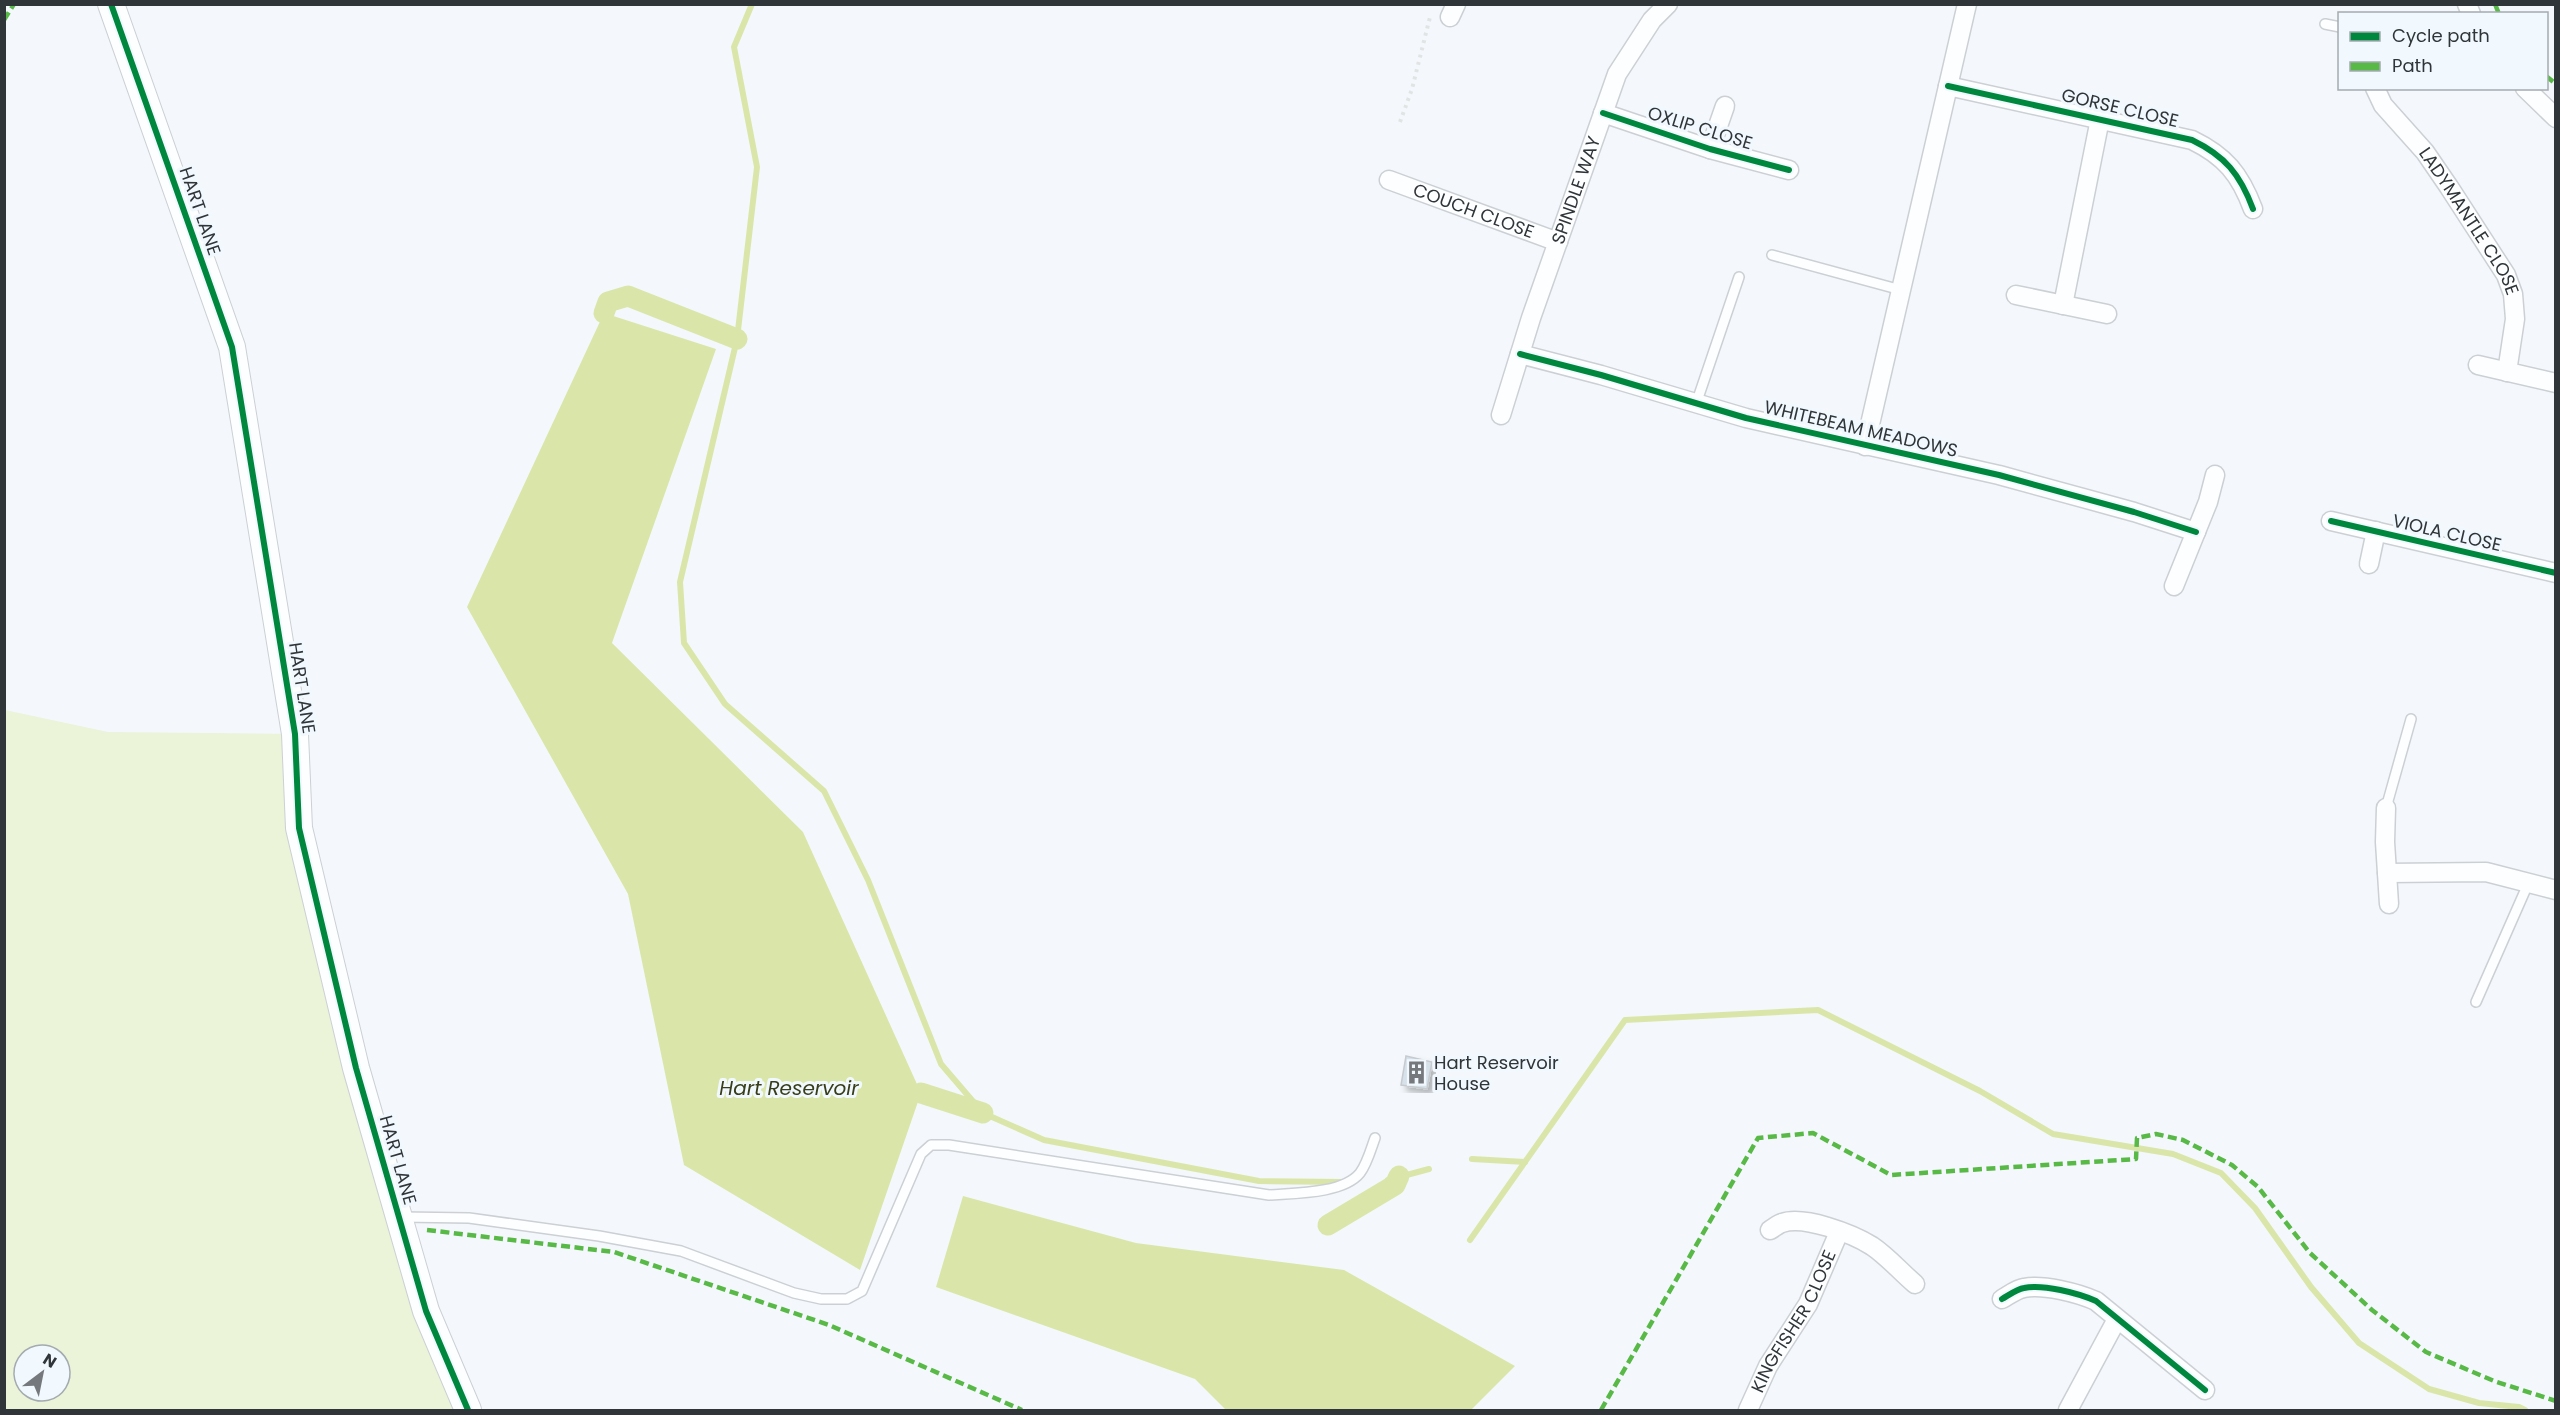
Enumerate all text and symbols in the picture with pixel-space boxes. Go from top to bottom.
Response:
legend [2338,12,2548,90]
text: Cycle path [2392,23,2490,48]
text: Path [2392,53,2433,78]
street label: GORSE CLOSE [2059,82,2181,133]
street label: OXLIP CLOSE [1645,100,1756,155]
street label: SPINDLE WAY [1545,132,1606,247]
street label: LADYMANTLE CLOSE [2413,142,2525,298]
street label: HART LANE [174,163,227,258]
street label: COUCH CLOSE [1410,177,1538,244]
street label: WHITEBEAM MEADOWS [1762,394,1960,463]
street label: VIOLA CLOSE [2390,508,2504,557]
street label: HART LANE [283,641,322,735]
place label: Hart Reservoir House [1434,1050,1559,1096]
building icon: Hart Reservoir House [1403,1060,1429,1086]
water label: Hart Reservoir [719,1074,859,1102]
street label: HART LANE [374,1112,423,1207]
street label: KINGFISHER CLOSE [1745,1246,1842,1396]
north arrow [12,1343,72,1403]
text: N [38,1348,61,1374]

